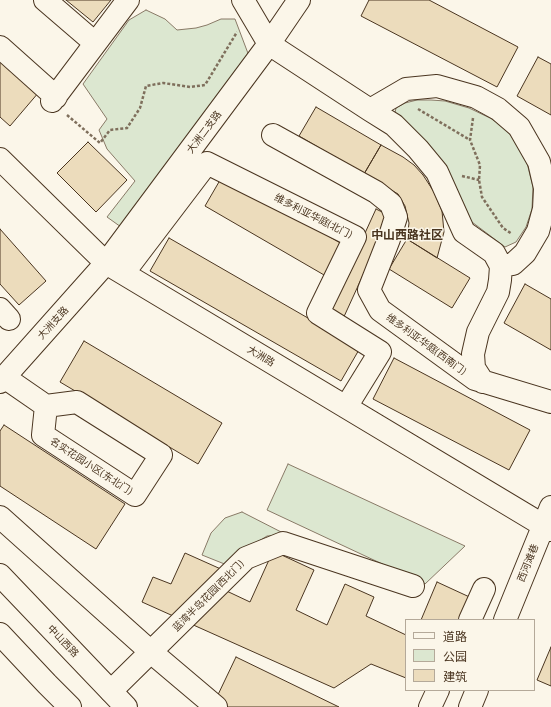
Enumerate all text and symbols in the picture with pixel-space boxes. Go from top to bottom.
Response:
street label: 大洲二支路 [184,108,224,156]
street label: 维多利亚华庭(北门) [272,191,354,241]
district label: 中山西路社区 [371,228,443,242]
street label: 大洲支路 [35,304,71,342]
street label: 维多利亚华庭(西南门) [384,311,468,377]
street label: 大洲路 [245,343,277,369]
street label: 名实花园小区(东北门) [48,435,134,497]
street label: 西河滩巷 [515,542,541,584]
street label: 蓝湾半岛花园(西北门) [170,558,246,634]
legend [405,619,535,691]
street label: 中山西路 [45,622,81,660]
text: 道路 [443,629,467,643]
text: 公园 [443,649,467,663]
text: 建筑 [443,669,467,683]

